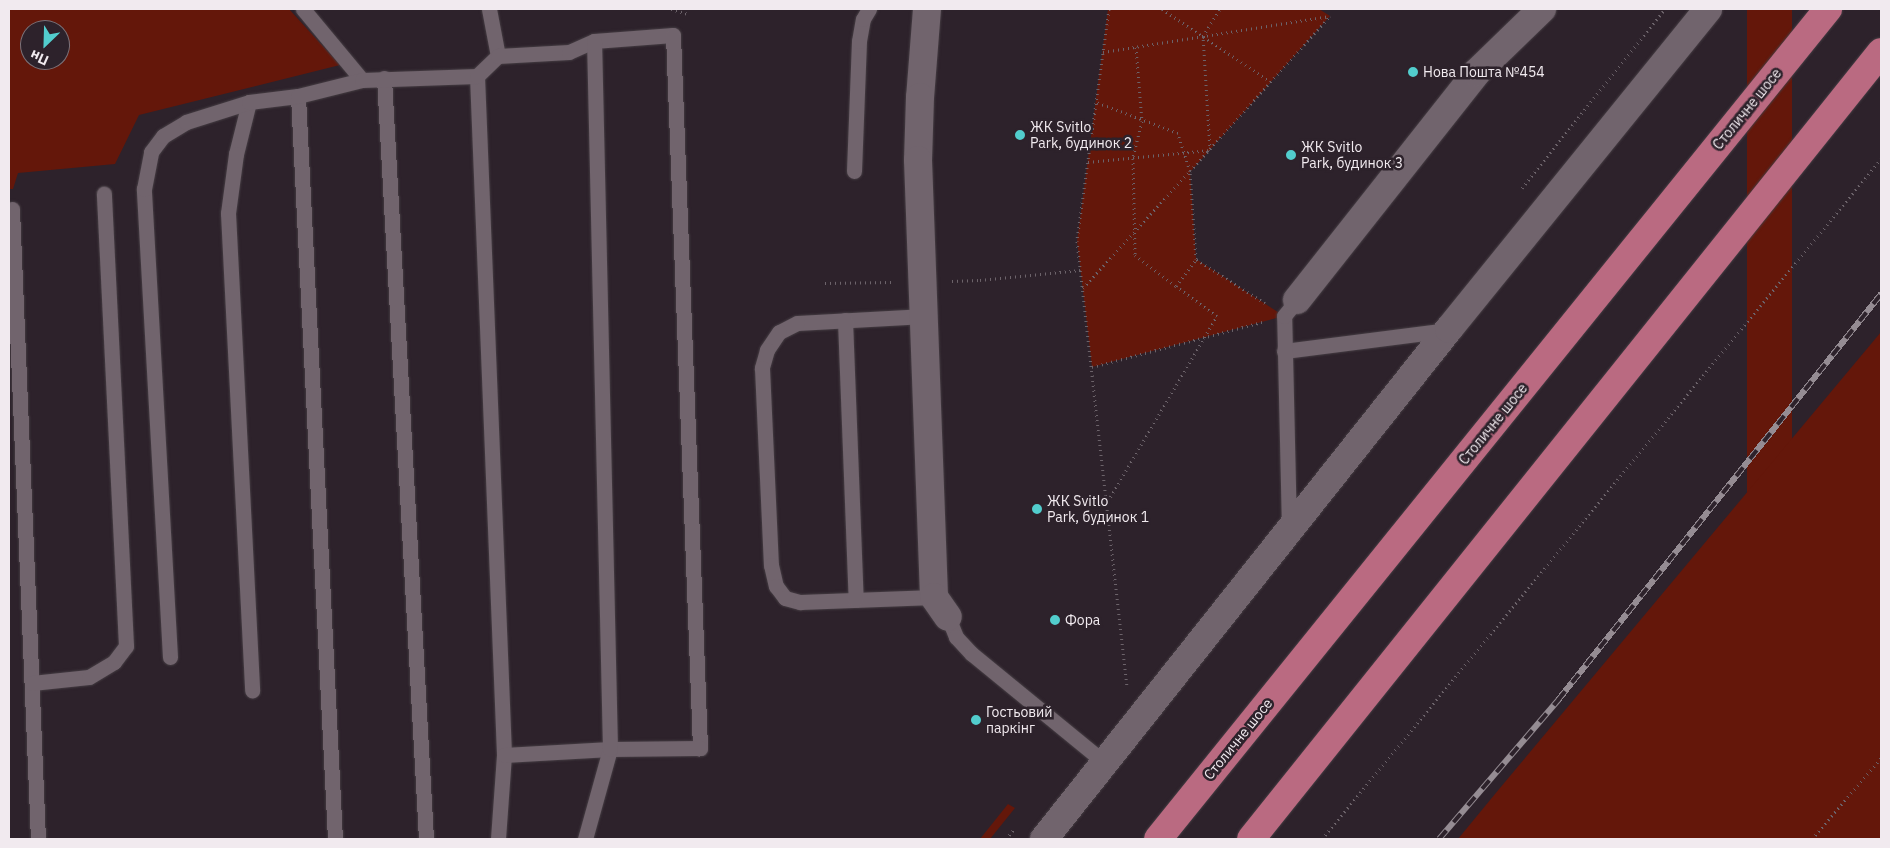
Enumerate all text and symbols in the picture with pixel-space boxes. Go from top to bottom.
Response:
north arrow [20,20,70,70]
text: Пн [27,46,51,70]
place label: Нова Пошта №454 [1423,64,1545,80]
street label: Столичне шосе [1709,65,1785,153]
marker: Нова Пошта №454 [1407,66,1419,78]
place label: ЖК Svitlo Park, будинок 2 [1030,119,1132,152]
marker: ЖК Svitlo Park, будинок 2 [1014,129,1026,141]
place label: ЖК Svitlo Park, будинок 3 [1301,139,1403,172]
marker: ЖК Svitlo Park, будинок 3 [1285,149,1297,161]
street label: Столичне шосе [1455,380,1531,468]
place label: ЖК Svitlo Park, будинок 1 [1047,493,1149,526]
marker: ЖК Svitlo Park, будинок 1 [1031,503,1043,515]
place label: Фора [1065,612,1100,628]
marker: Фора [1049,614,1061,626]
street label: Столичне шосе [1200,695,1276,783]
place label: Гостьовий паркінг [986,704,1053,736]
marker: Гостьовий паркінг [970,714,982,726]

